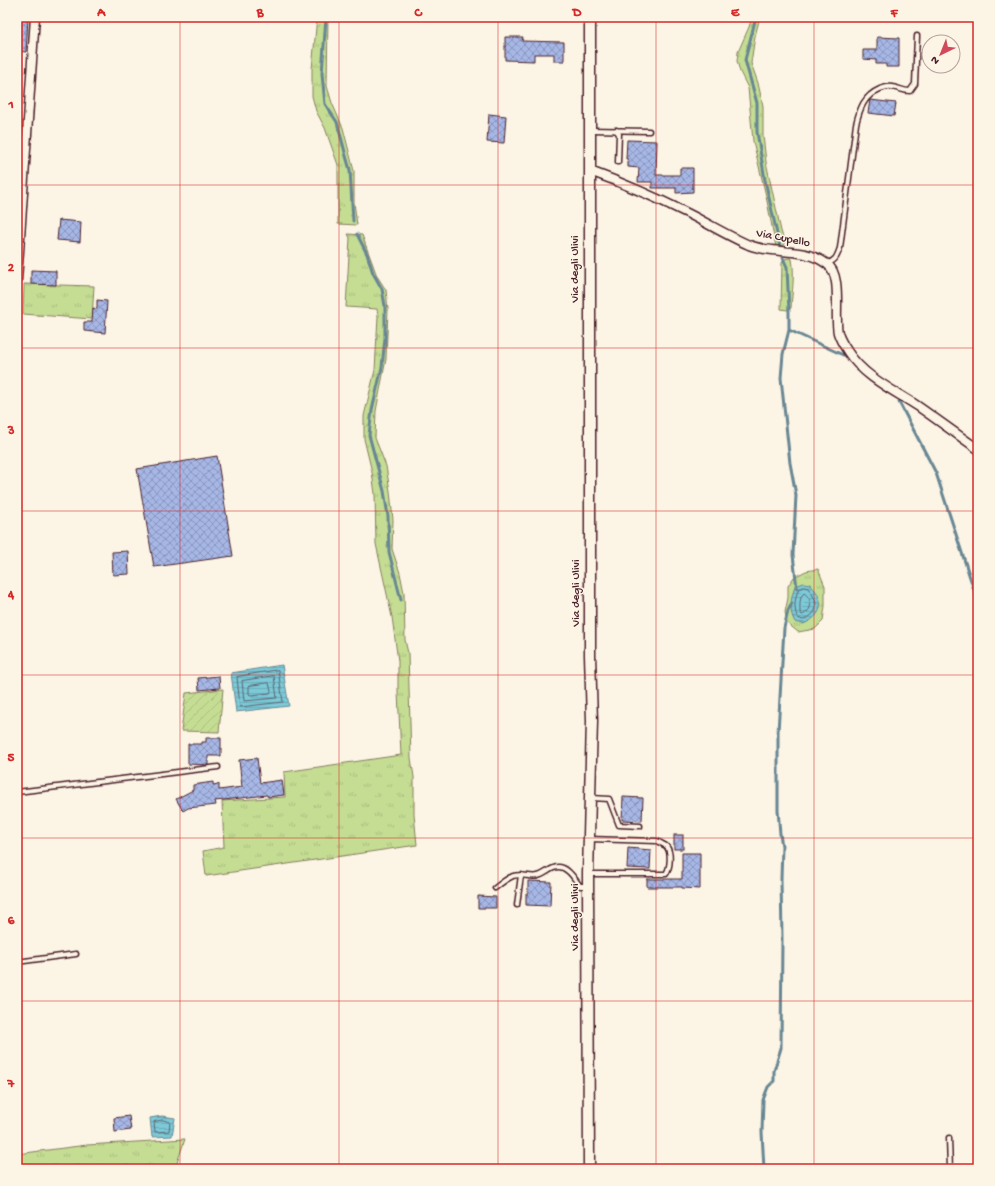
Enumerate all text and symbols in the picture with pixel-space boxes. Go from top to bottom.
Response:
text: A [96,6,106,21]
text: B [256,6,265,21]
text: C [413,6,423,21]
text: D [572,6,582,21]
text: E [731,6,740,21]
text: F [890,6,899,21]
north arrow [921,34,961,74]
text: N [929,53,942,67]
text: 1 [7,98,14,113]
street label: Via Cupello [754,227,811,251]
street label: Via degli Ulivi [569,235,583,303]
text: 2 [8,261,15,276]
text: 3 [7,424,15,439]
street label: Via degli Ulivi [570,559,584,627]
text: 4 [7,588,15,603]
text: 5 [8,751,15,766]
street label: Via degli Ulivi [569,883,583,951]
text: 6 [8,914,15,929]
text: 7 [7,1077,16,1092]

